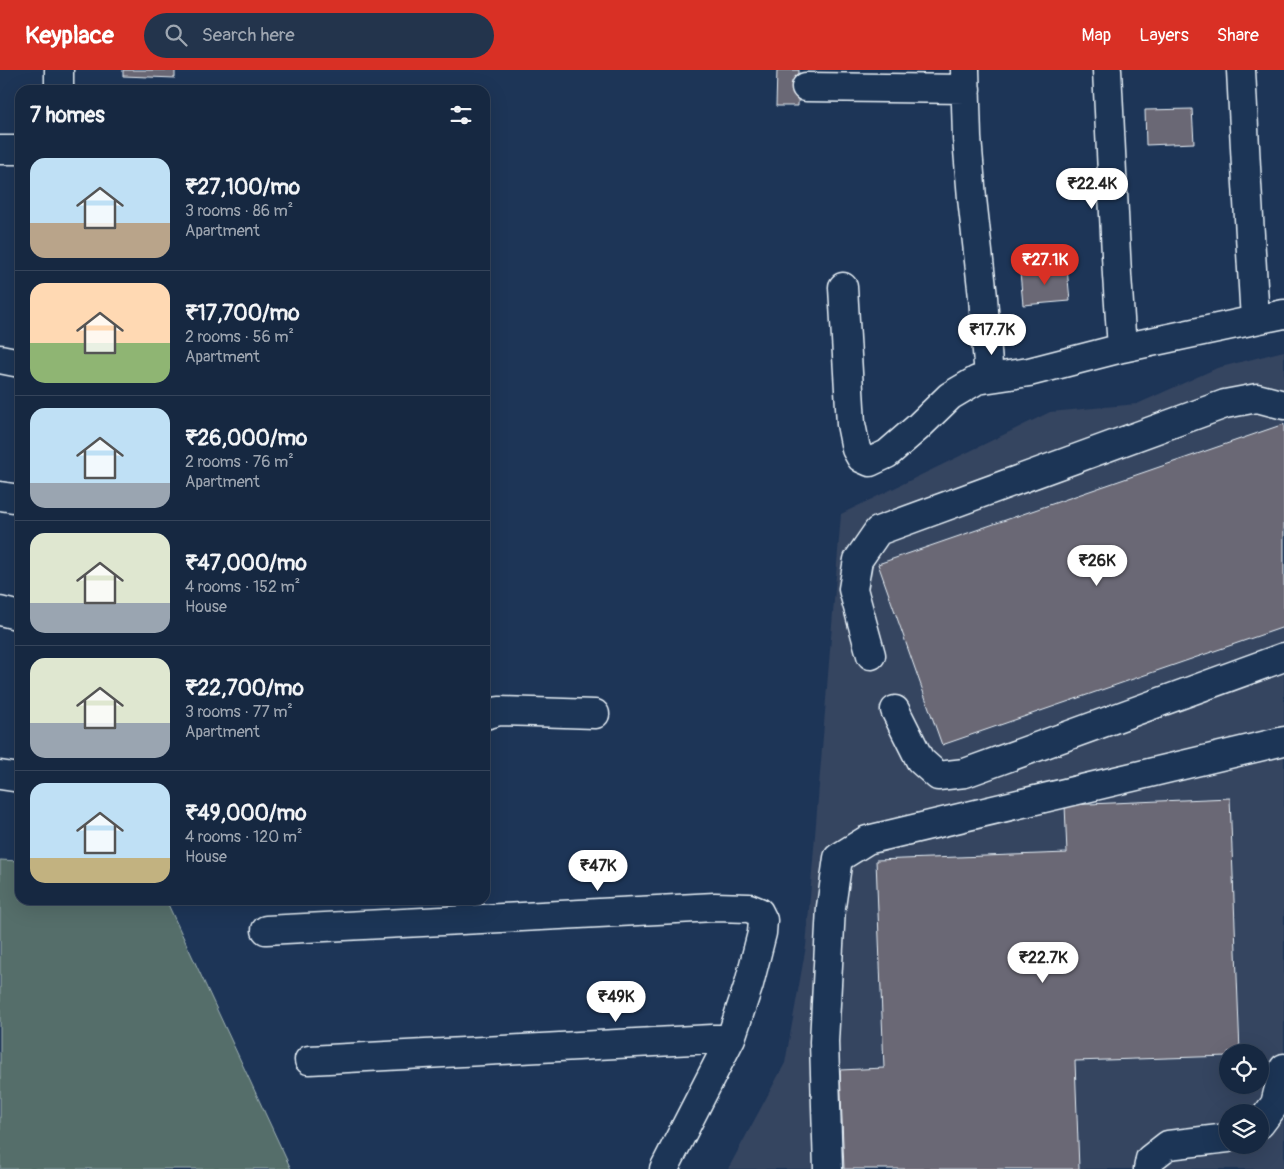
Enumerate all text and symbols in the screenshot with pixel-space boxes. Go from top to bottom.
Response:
search box [144,13,494,58]
text: Keyplace [25,21,114,50]
icon: search [162,21,190,49]
text: Search here [202,23,295,47]
text: Map [1082,24,1111,47]
text: Layers [1139,24,1189,47]
text: Share [1217,24,1259,47]
icon: filters [447,101,475,129]
text: 7 homes [30,102,105,129]
pin: ₹22.4K [1051,168,1133,210]
text: ₹27,100/mo [185,174,300,201]
text: ₹22.4K [1067,174,1117,194]
icon: home [70,178,130,238]
text: 3 rooms · 86 m² [185,201,293,221]
text: Apartment [185,221,260,241]
pin: ₹27.1K [1004,244,1086,286]
text: ₹27.1K [1022,250,1068,270]
text: ₹17,700/mo [185,300,300,327]
icon: home [70,303,130,363]
pin: ₹17.7K [951,314,1033,356]
text: ₹17.7K [969,320,1015,340]
text: 2 rooms · 56 m² [185,327,294,347]
text: Apartment [185,347,260,367]
text: ₹26,000/mo [185,425,307,452]
icon: home [70,428,130,488]
text: 2 rooms · 76 m² [185,452,294,472]
text: Apartment [185,472,260,492]
pin: ₹26K [1067,544,1127,587]
text: ₹47,000/mo [185,550,307,577]
text: ₹26K [1078,551,1116,571]
icon: home [70,553,130,613]
text: 4 rooms · 152 m² [185,577,300,597]
text: House [185,597,227,617]
text: ₹22,700/mo [185,675,304,702]
icon: home [70,678,130,738]
text: 3 rooms · 77 m² [185,702,293,722]
text: Apartment [185,722,260,742]
text: ₹49,000/mo [185,800,306,827]
icon: home [70,803,130,863]
text: 4 rooms · 120 m² [185,827,302,847]
text: House [185,847,227,867]
pin: ₹47K [568,850,628,892]
text: ₹47K [580,856,617,876]
pin: ₹22.7K [1002,942,1084,984]
text: ₹22.7K [1018,948,1068,968]
pin: ₹49K [586,980,646,1023]
text: ₹49K [598,987,634,1007]
map controls [1219,1044,1269,1154]
button: locate [1219,1044,1269,1094]
button: layers [1219,1104,1269,1154]

